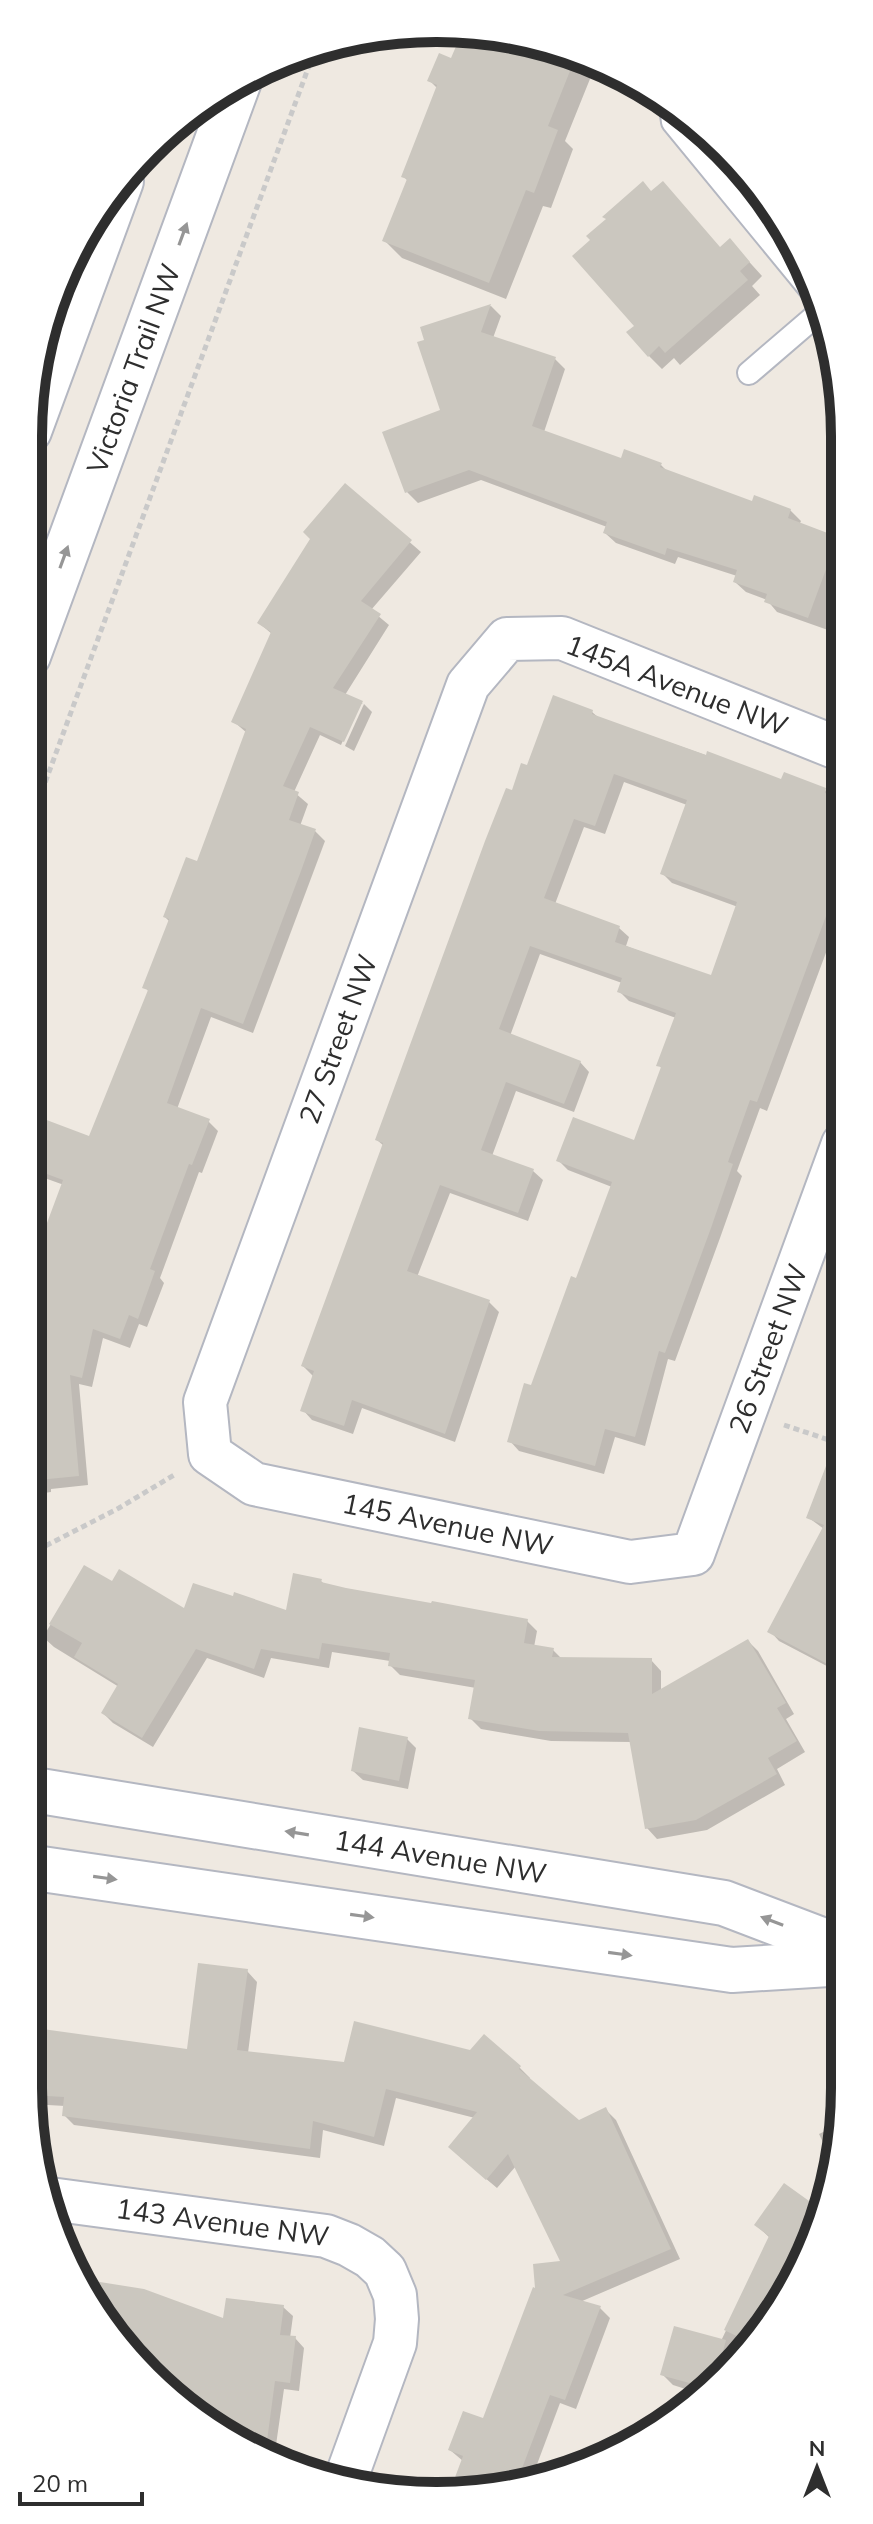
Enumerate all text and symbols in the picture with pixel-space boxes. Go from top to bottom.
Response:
one-way arrow [177,222,190,246]
street label: Victoria Trail NW [78,259,187,478]
one-way arrow [59,545,71,569]
street label: 145A Avenue NW [561,626,793,743]
street label: 27 Street NW [291,949,384,1128]
street label: 26 Street NW [721,1259,815,1438]
street label: 145 Avenue NW [339,1485,557,1563]
street label: 144 Avenue NW [332,1821,549,1891]
one-way arrow [284,1826,309,1838]
one-way arrow [93,1872,118,1885]
one-way arrow [350,1910,375,1923]
one-way arrow [760,1914,784,1927]
one-way arrow [608,1948,633,1961]
street label: 143 Avenue NW [114,2190,331,2253]
north arrow [777,2428,857,2508]
text: N [809,2434,825,2462]
scale bar [20,2456,142,2506]
text: 20 m [32,2468,88,2498]

